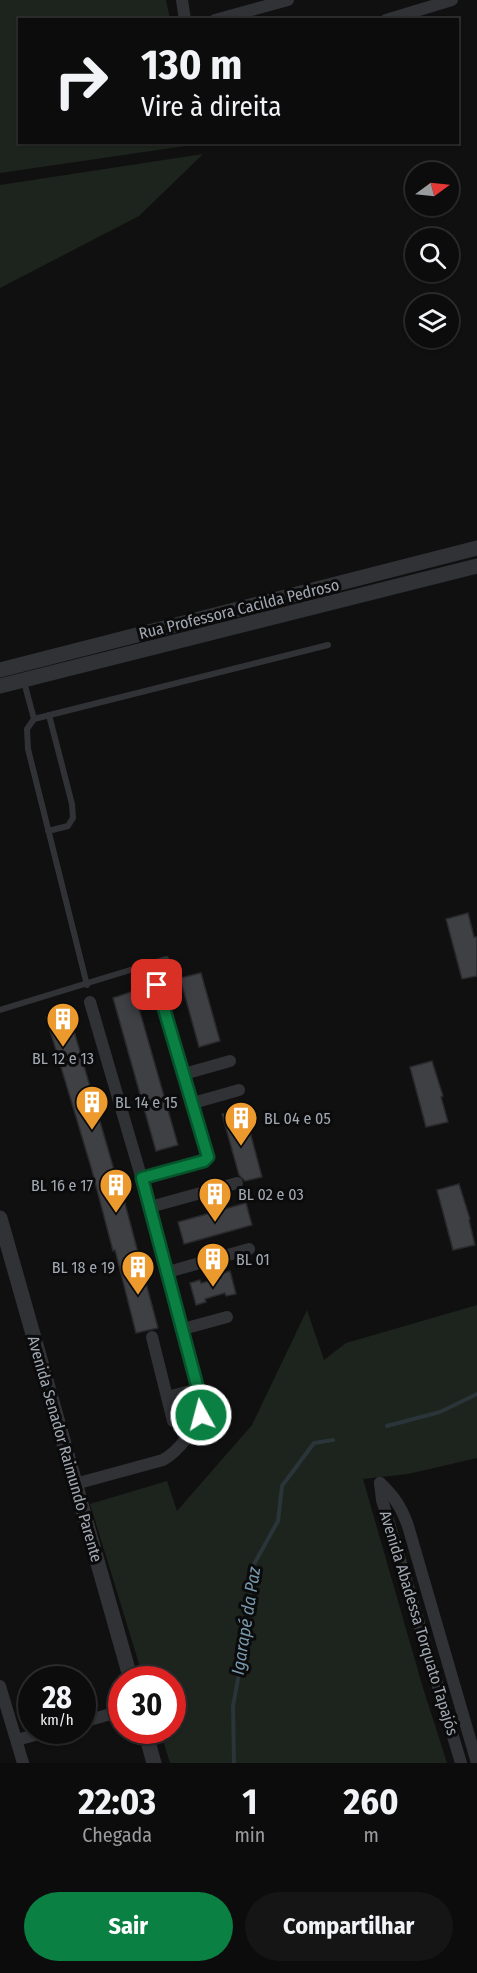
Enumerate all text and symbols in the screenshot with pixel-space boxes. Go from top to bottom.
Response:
text: 130 m [141,40,242,90]
icon: right [42,42,120,120]
text: Vire à direita [141,91,281,123]
north arrow [405,162,459,216]
map controls [405,162,459,348]
button: search [405,228,459,282]
button: layers [405,294,459,348]
street label: Rua Professora Cacilda Pedroso [137,575,341,643]
pin [131,959,182,1010]
icon: arrive [140,968,173,1001]
building icon: BL 12 e 13 [45,1001,81,1048]
place label: BL 12 e 13 [32,1049,94,1068]
building icon: BL 14 e 15 [74,1084,110,1131]
place label: BL 14 e 15 [115,1093,178,1112]
building icon: BL 04 e 05 [223,1100,259,1147]
place label: BL 04 e 05 [264,1109,331,1128]
building icon: BL 16 e 17 [98,1167,134,1214]
place label: BL 16 e 17 [31,1176,94,1195]
building icon: BL 02 e 03 [197,1176,233,1223]
place label: BL 02 e 03 [238,1185,304,1204]
building icon: BL 01 [195,1241,231,1288]
building icon: BL 18 e 19 [120,1249,156,1296]
place label: BL 01 [236,1250,270,1269]
place label: BL 18 e 19 [52,1258,115,1277]
street label: Avenida Senador Raimundo Parente [24,1334,106,1564]
position arrow [169,1383,233,1447]
street label: Avenida Abadessa Torquato Tapajós [376,1508,462,1738]
water label: Igarapé da Paz [227,1565,266,1676]
speed limit sign: 30 [108,1666,186,1744]
text: 28 [42,1680,72,1716]
text: km/h [40,1711,74,1729]
text: 22:03 [78,1780,156,1824]
text: 1 [242,1780,257,1824]
text: 260 [344,1780,399,1824]
text: Chegada [82,1823,152,1847]
text: min [234,1823,265,1847]
text: m [363,1823,379,1847]
button: Sair [24,1892,233,1961]
button: Compartilhar [245,1892,453,1961]

